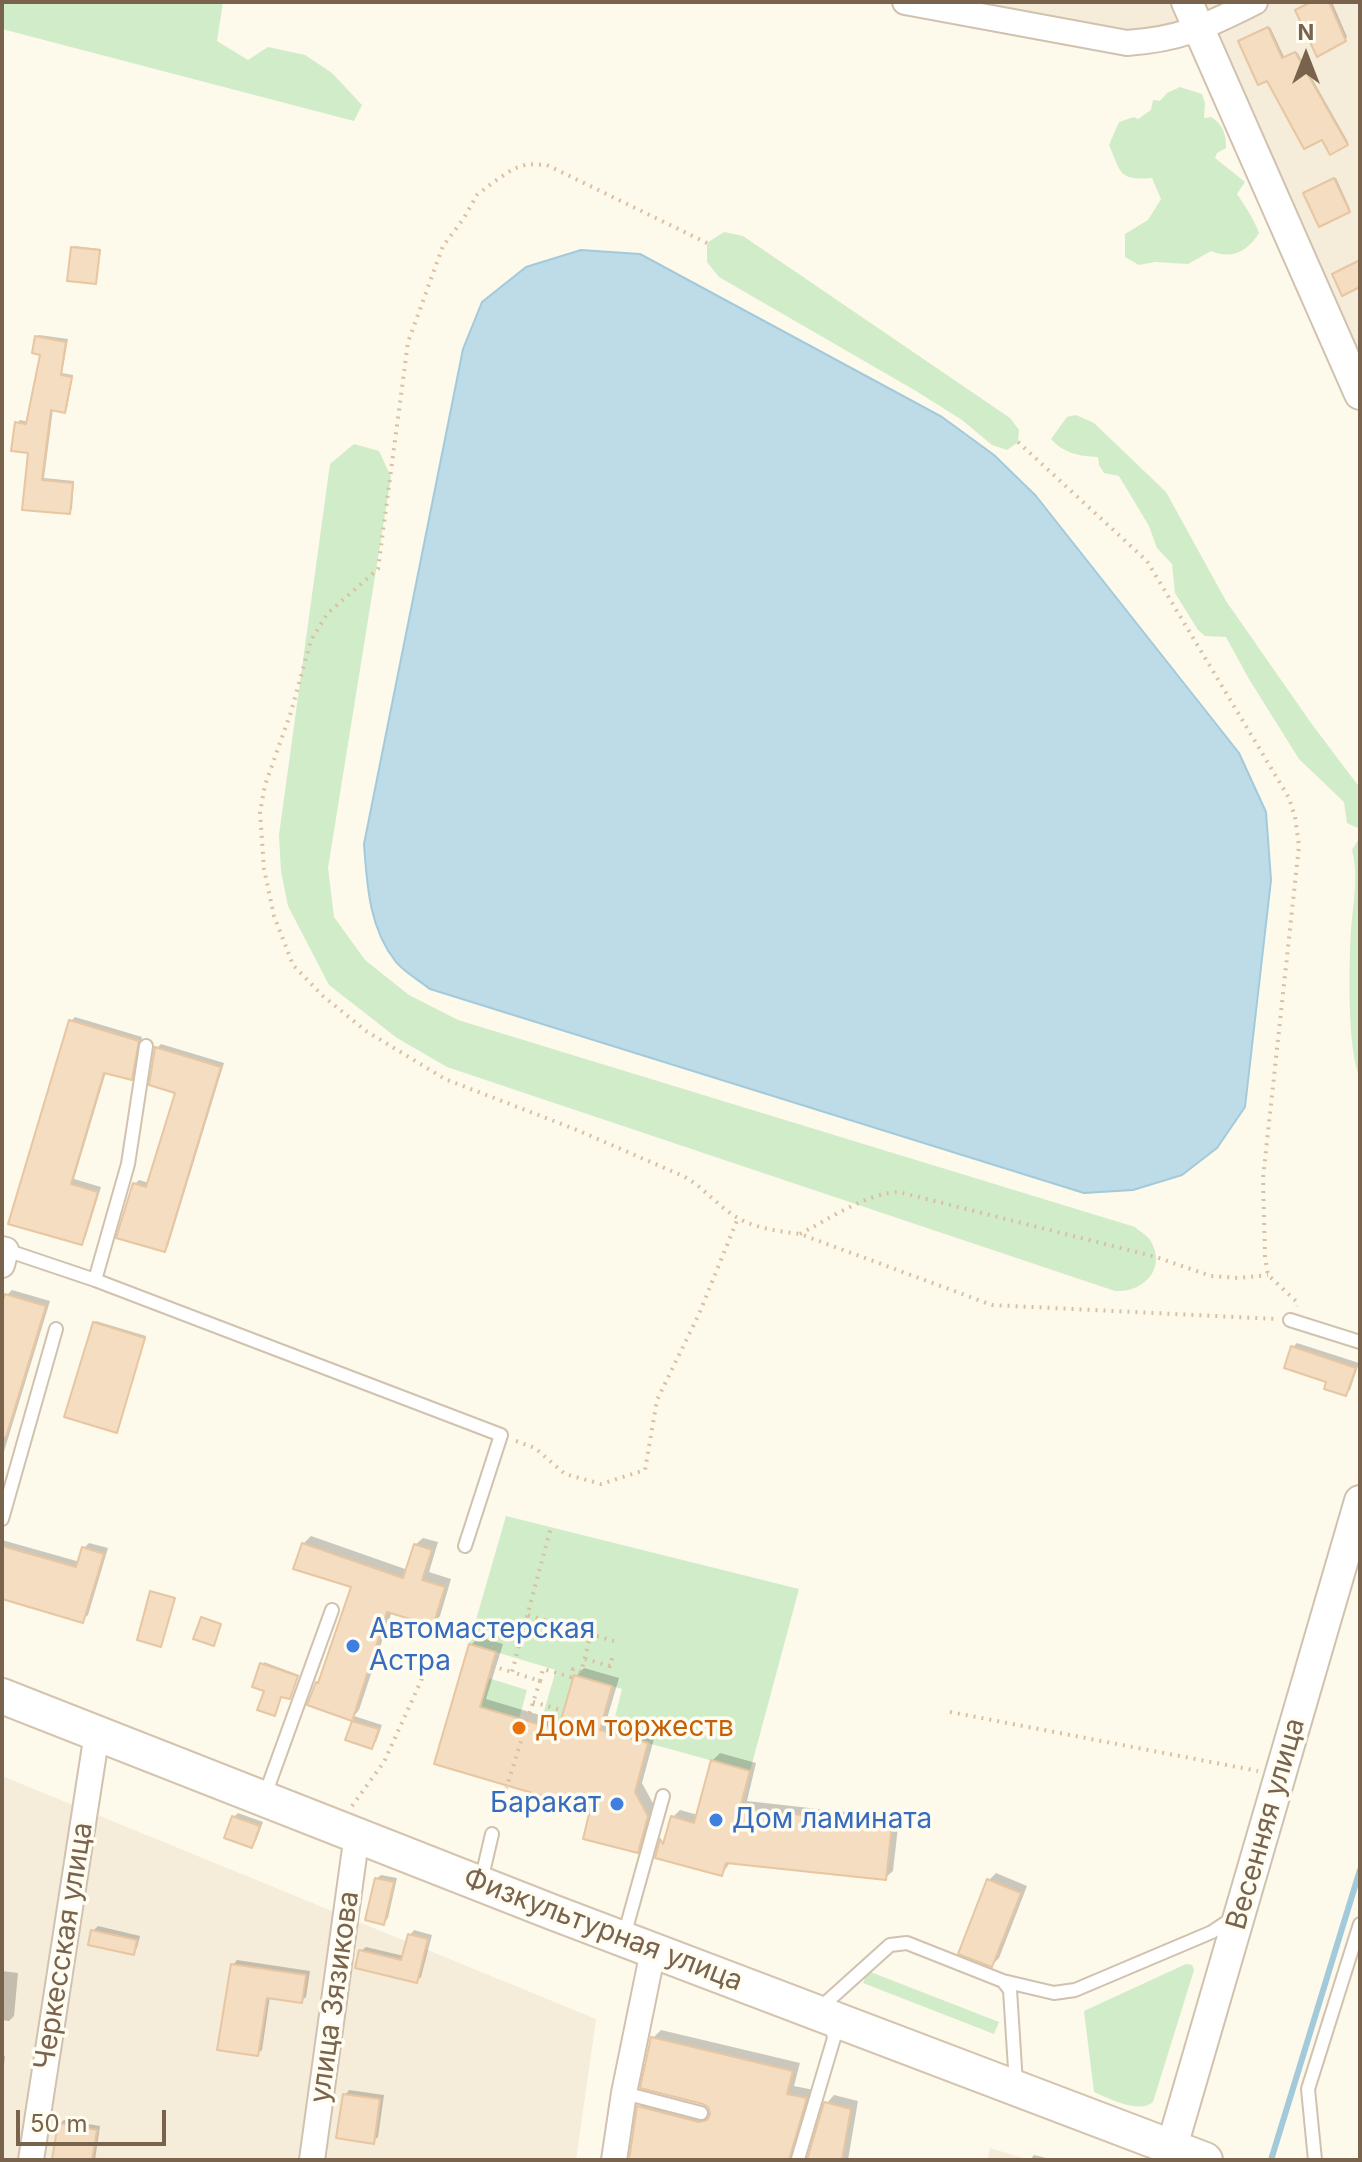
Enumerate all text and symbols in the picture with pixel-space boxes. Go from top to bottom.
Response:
north arrow [1266,16,1346,96]
text: N [1298,19,1314,45]
place label: Автомастерская Астра [369,1613,595,1679]
marker: Автомастерская Астра [344,1637,362,1655]
place label: Дом торжеств [535,1711,734,1745]
street label: Весенняя улица [1220,1714,1312,1934]
marker: Дом торжеств [510,1719,528,1737]
place label: Баракат [490,1787,601,1821]
marker: Баракат [608,1795,626,1813]
place label: Дом ламината [732,1803,932,1837]
marker: Дом ламината [707,1811,725,1829]
street label: Черкесская улица [28,1820,100,2072]
street label: Физкультурная улица [459,1861,747,1999]
street label: улица Зязикова [304,1889,366,2105]
scale bar [20,2094,170,2144]
text: 50 m [30,2109,88,2138]

